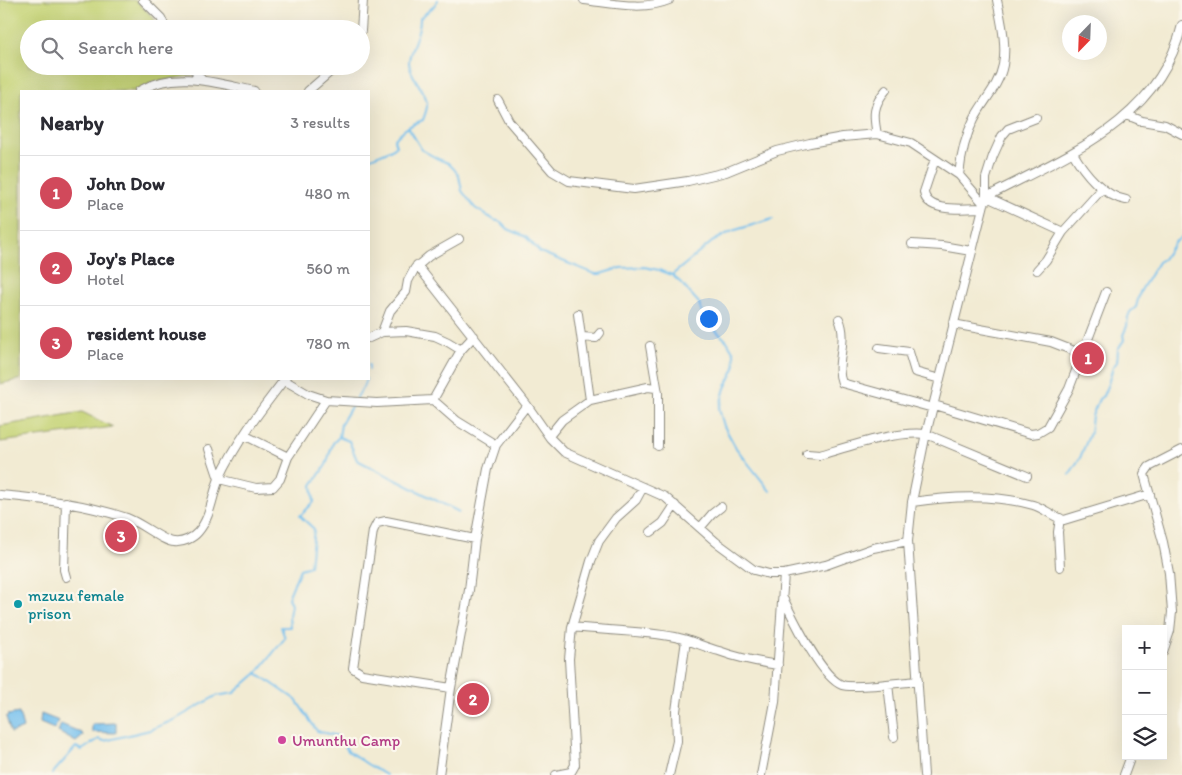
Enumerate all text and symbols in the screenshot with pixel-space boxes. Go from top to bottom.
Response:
north arrow [1062,15,1107,60]
search box [20,20,370,75]
icon: search [38,34,66,62]
text: Search here [78,36,173,59]
text: Nearby [40,110,104,135]
text: 3 results [290,113,350,132]
text: John Dow [87,172,165,195]
text: 1 [52,184,60,203]
text: 480 m [305,184,350,203]
text: Place [87,195,124,214]
text: Joy's Place [87,247,175,270]
text: 2 [52,259,60,278]
text: 560 m [306,259,350,278]
text: Hotel [87,270,124,289]
your location [696,306,722,332]
text: resident house [87,322,206,345]
text: 3 [52,334,60,353]
text: 780 m [306,334,350,353]
pin: 1 [1072,339,1104,377]
text: Place [87,345,124,364]
pin: 3 [105,517,137,555]
place label: mzuzu female prison [28,586,124,623]
marker: mzuzu female prison [12,598,24,610]
map controls [1122,625,1167,760]
button: + [1122,625,1167,670]
button: − [1122,670,1167,715]
pin: 2 [457,680,489,718]
button: layers [1122,715,1167,760]
place label: Umunthu Camp [292,731,400,750]
marker: Umunthu Camp [276,734,288,746]

